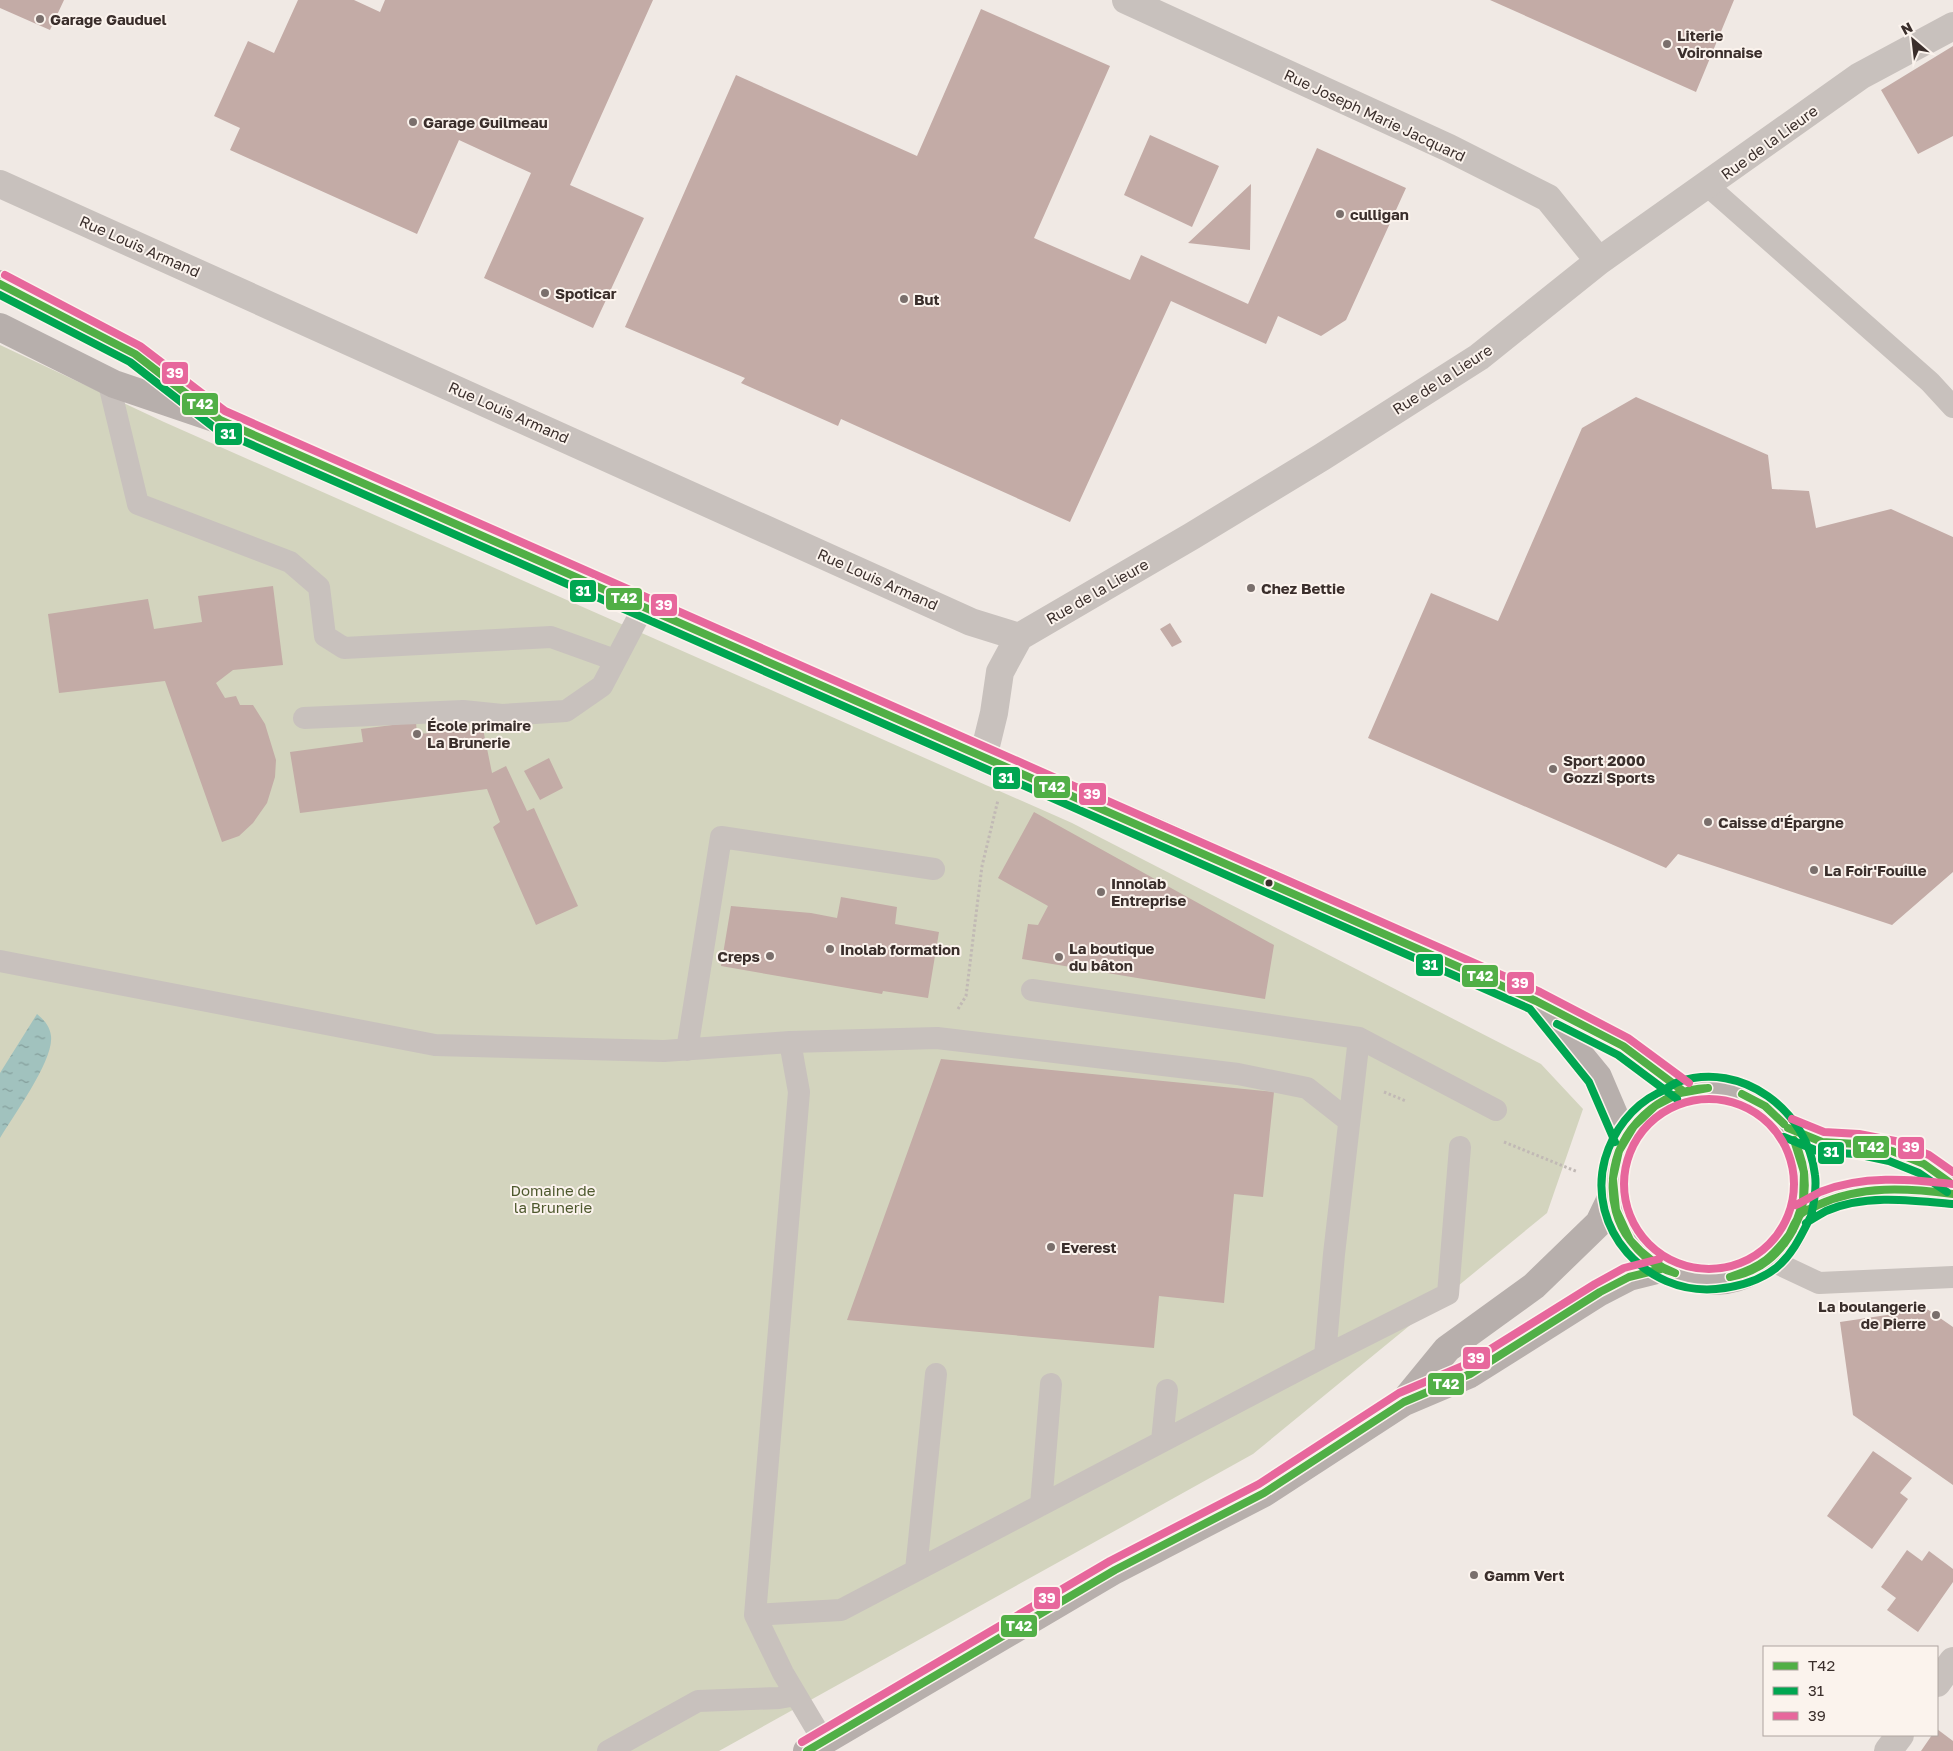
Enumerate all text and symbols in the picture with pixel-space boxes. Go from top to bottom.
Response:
place label: Garage Gauduel [50,10,167,28]
marker: Garage Gauduel [34,13,46,25]
north arrow [1888,15,1938,65]
text: N [1898,18,1915,38]
place label: Literie Voironnaise [1677,26,1763,61]
marker: Literie Voironnaise [1661,38,1673,50]
street label: Rue Joseph Marie Jacquard [1281,65,1469,165]
street label: Rue de la Lieure [1717,101,1821,183]
place label: Garage Guilmeau [423,113,548,131]
marker: Garage Guilmeau [407,116,419,128]
place label: culligan [1350,205,1409,223]
marker: culligan [1334,208,1346,220]
street label: Rue Louis Armand [77,211,203,281]
place label: Spoticar [555,284,617,302]
marker: Spoticar [539,287,551,299]
place label: But [914,290,940,308]
marker: But [898,293,910,305]
street label: Rue de la Lieure [1389,340,1495,418]
line badge: 39 [161,361,189,385]
text: 39 [166,364,184,381]
street label: Rue Louis Armand [446,377,572,447]
line badge: T42 [181,392,219,416]
text: T42 [187,395,214,412]
line badge: 31 [214,422,243,446]
text: 31 [220,425,236,442]
street label: Rue Louis Armand [815,544,941,614]
street label: Rue de la Lieure [1043,554,1151,628]
line badge: 31 [569,579,597,603]
place label: Chez Bettie [1261,579,1345,597]
text: 31 [575,582,591,599]
marker: Chez Bettie [1245,582,1257,594]
line badge: T42 [605,587,643,611]
text: T42 [611,589,638,606]
line badge: 39 [650,593,678,617]
text: 39 [655,596,673,613]
place label: École primaire La Brunerie [427,716,531,751]
marker: École primaire La Brunerie [411,728,423,740]
place label: Sport 2000 Gozzi Sports [1563,751,1655,786]
marker: Sport 2000 Gozzi Sports [1547,763,1559,775]
line badge: 31 [992,766,1021,790]
text: 31 [998,769,1014,786]
line badge: T42 [1033,775,1071,799]
text: T42 [1039,778,1066,795]
line badge: 39 [1078,782,1107,806]
text: 39 [1083,785,1101,802]
place label: Caisse d'Épargne [1718,813,1844,831]
marker: Caisse d'Épargne [1702,816,1714,828]
place label: La Foir'Fouille [1824,861,1927,879]
marker: La Foir'Fouille [1808,864,1820,876]
place label: Innolab Entreprise [1111,874,1186,909]
unlabelled marker [1264,878,1274,888]
marker: Innolab Entreprise [1095,886,1107,898]
place label: La boutique du bâton [1069,939,1155,974]
place label: Inolab formation [840,940,960,958]
marker: Inolab formation [824,943,836,955]
place label: Creps [717,947,760,965]
marker: Creps [764,950,776,962]
marker: La boutique du bâton [1053,951,1065,963]
line badge: 31 [1415,953,1444,977]
text: 31 [1422,956,1438,973]
line badge: T42 [1461,964,1499,988]
text: T42 [1467,967,1494,984]
line badge: 39 [1506,971,1535,995]
text: 39 [1511,974,1529,991]
line badge: T42 [1852,1135,1890,1159]
line badge: 39 [1897,1136,1925,1160]
text: T42 [1858,1138,1885,1155]
text: 39 [1902,1138,1920,1155]
line badge: 31 [1817,1141,1845,1165]
text: 31 [1823,1143,1839,1160]
park label: Domaine de la Brunerie [511,1181,596,1216]
place label: Everest [1061,1238,1117,1256]
marker: Everest [1045,1241,1057,1253]
place label: La boulangerie de Pierre [1818,1297,1926,1332]
marker: La boulangerie de Pierre [1930,1309,1942,1321]
line badge: 39 [1462,1346,1491,1370]
text: 39 [1467,1349,1485,1366]
line badge: T42 [1427,1372,1465,1396]
text: T42 [1433,1375,1460,1392]
place label: Gamm Vert [1484,1566,1564,1584]
marker: Gamm Vert [1468,1569,1480,1581]
line badge: 39 [1033,1586,1061,1610]
text: 39 [1038,1589,1056,1606]
line badge: T42 [1000,1614,1038,1638]
text: T42 [1006,1617,1033,1634]
legend [1763,1646,1938,1736]
text: T42 [1808,1656,1835,1674]
text: 31 [1808,1681,1824,1699]
text: 39 [1808,1706,1826,1724]

